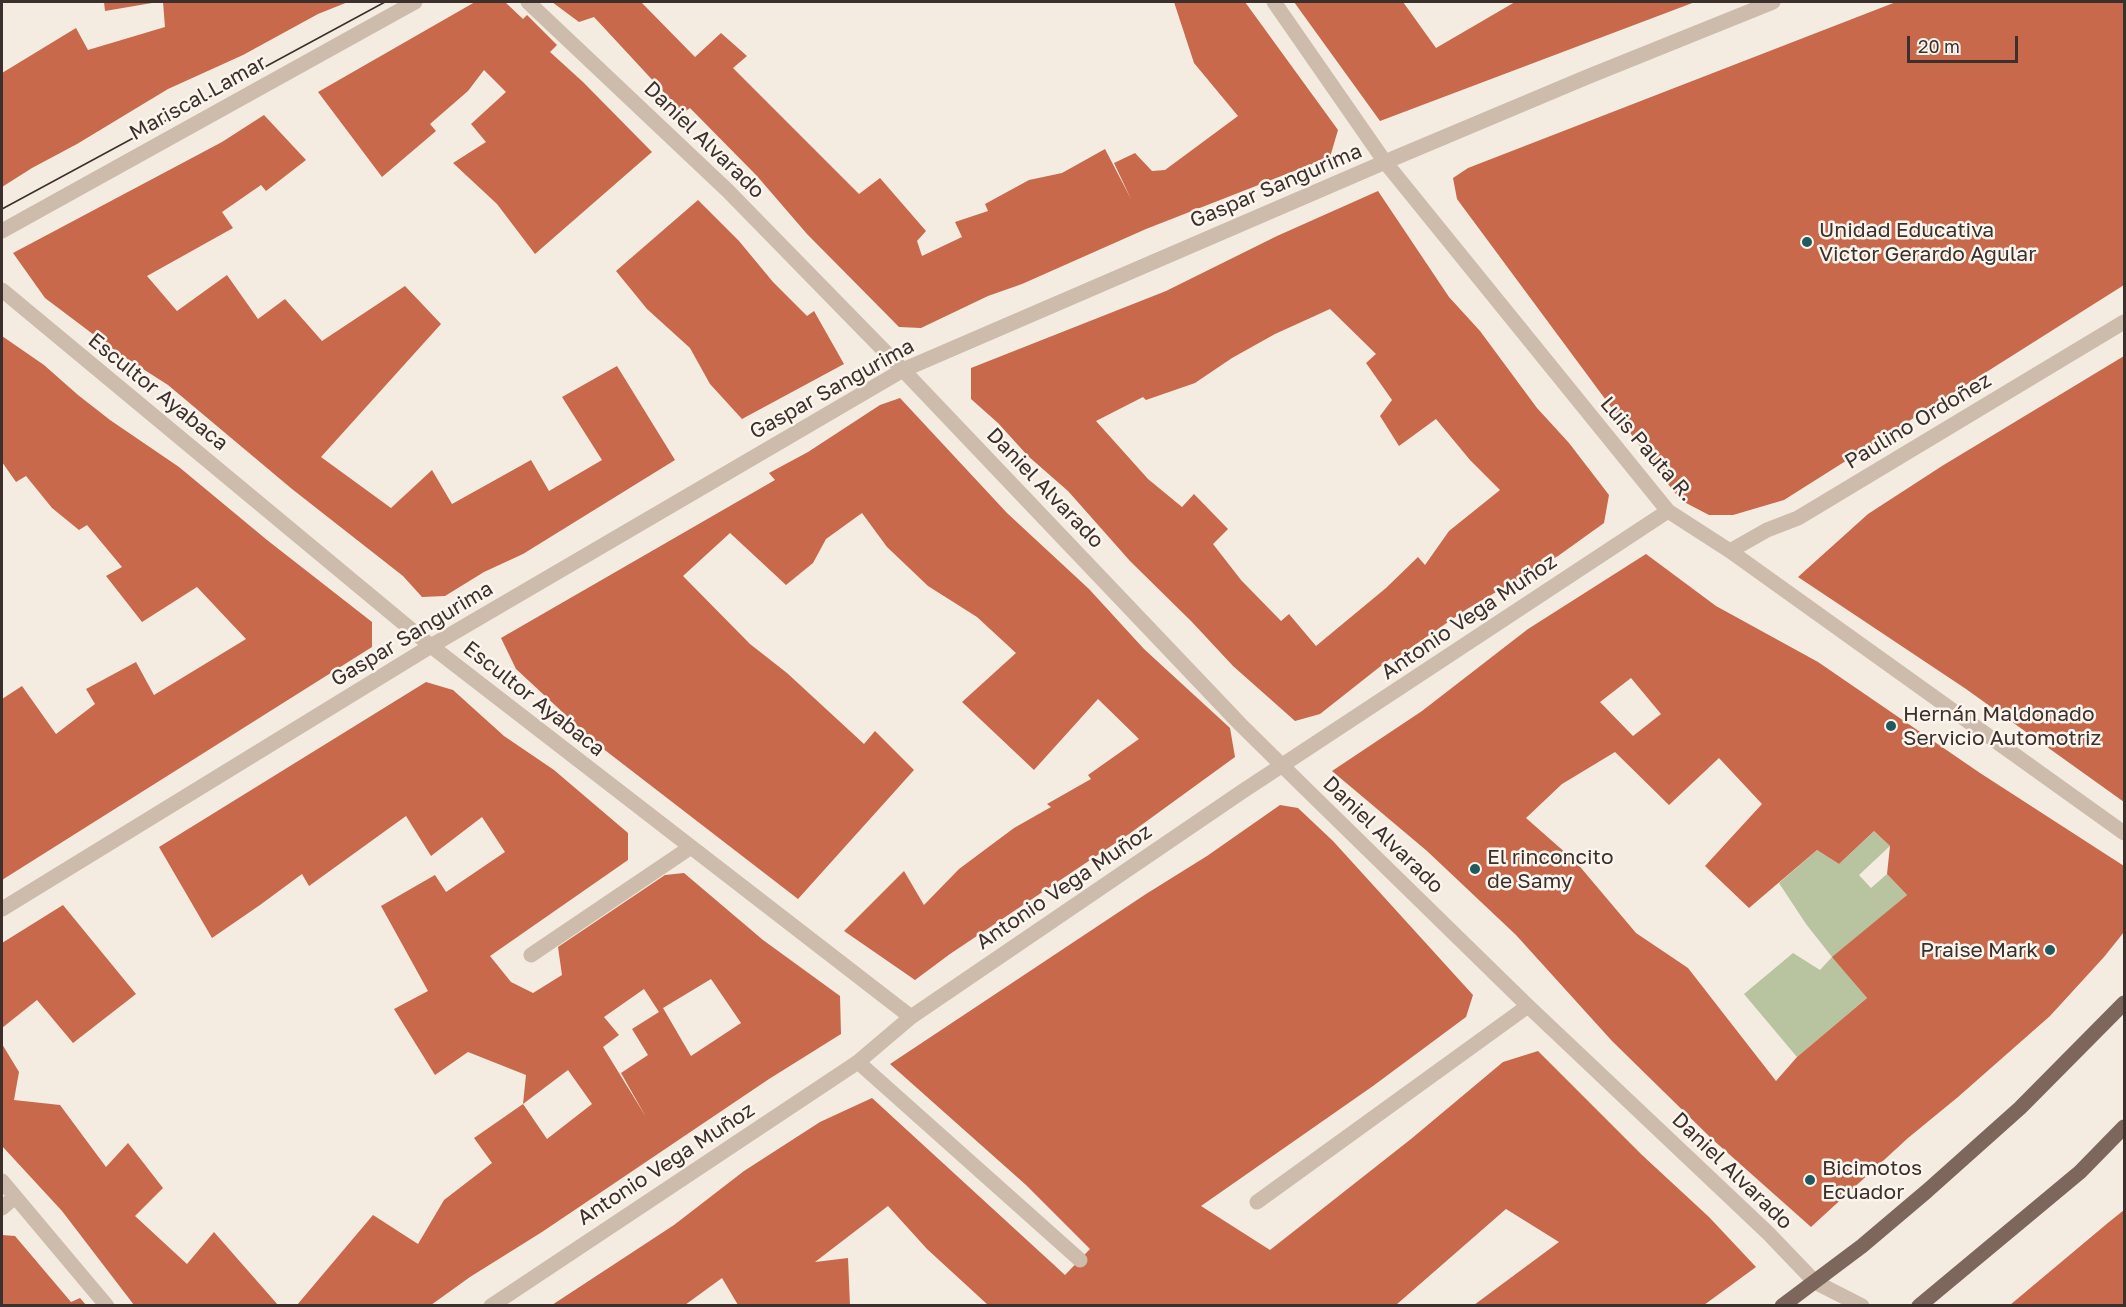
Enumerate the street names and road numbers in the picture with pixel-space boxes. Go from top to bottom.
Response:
street label: Mariscal Lamar [125,50,271,146]
street label: Daniel Alvarado [639,76,769,204]
street label: Gaspar Sangurima [1186,138,1366,234]
street label: Escultor Ayabaca [83,328,233,456]
street label: Gaspar Sangurima [745,333,919,445]
street label: Paulino Ordoñez [1840,367,1996,475]
street label: Luis Pauta R. [1595,391,1699,507]
street label: Daniel Alvarado [981,423,1109,553]
street label: Antonio Vega Muñoz [1376,549,1562,685]
street label: Gaspar Sangurima [327,576,497,692]
street label: Escultor Ayabaca [458,636,610,762]
street label: Daniel Alvarado [1318,771,1448,899]
street label: Antonio Vega Muñoz [971,819,1157,955]
street label: Antonio Vega Muñoz [573,1097,759,1231]
street label: Daniel Alvarado [1667,1107,1797,1235]

